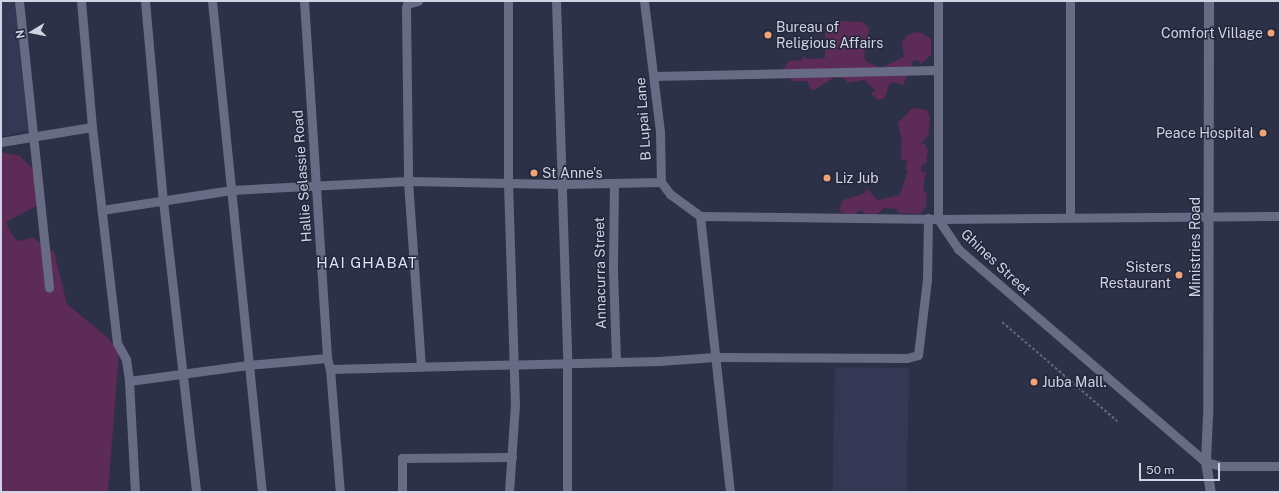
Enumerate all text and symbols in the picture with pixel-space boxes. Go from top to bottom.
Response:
north arrow [12,12,52,52]
place label: Bureau of Religious Affairs [776,19,883,52]
place label: Comfort Village [1161,25,1263,41]
marker: Comfort Village [1266,28,1276,38]
text: N [14,29,27,39]
marker: Bureau of Religious Affairs [763,30,773,40]
street label: B Lupai Lane [632,77,654,161]
street label: Hallie Selassie Road [289,109,315,243]
place label: Peace Hospital [1156,125,1254,141]
marker: Peace Hospital [1257,127,1269,139]
place label: St Anne's [542,165,603,181]
marker: St Anne's [529,168,539,178]
place label: Liz Jub [835,170,879,186]
marker: Liz Jub [822,173,832,183]
street label: Ministries Road [1187,197,1203,297]
street label: Annacurra Street [591,217,609,329]
street label: Ghines Street [958,225,1034,299]
district label: HAI GHABAT [316,254,418,272]
place label: Sisters Restaurant [1099,259,1171,292]
marker: Sisters Restaurant [1174,270,1184,280]
place label: Juba Mall. [1042,374,1107,390]
marker: Juba Mall. [1029,377,1039,387]
scale bar [1141,455,1222,481]
text: 50 m [1146,463,1174,477]

